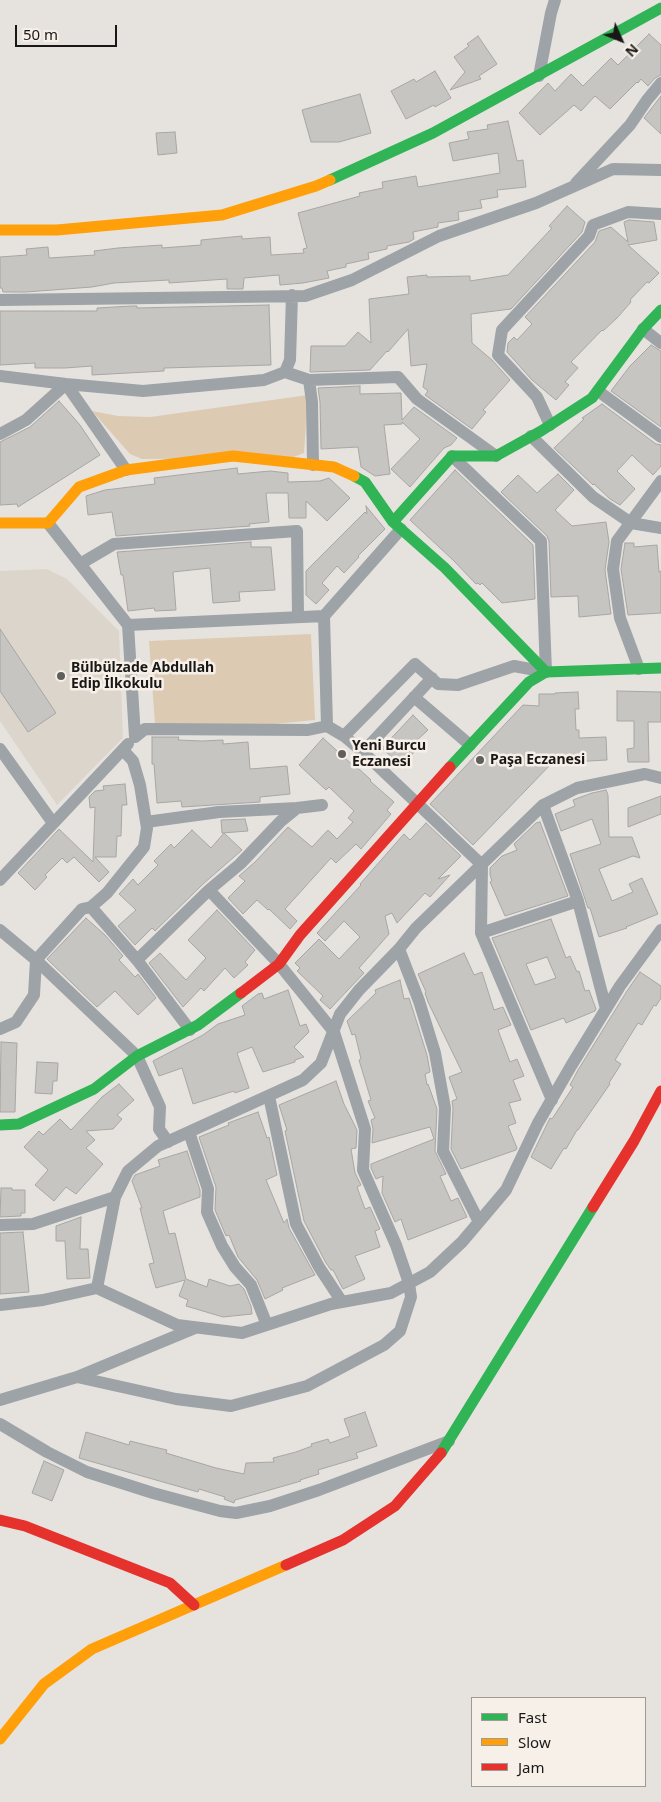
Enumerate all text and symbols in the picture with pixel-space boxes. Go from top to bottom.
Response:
scale bar [18,15,120,47]
north arrow [596,15,646,65]
text: 50 m [23,24,58,44]
text: N [621,40,643,61]
place label: Bülbülzade Abdullah Edip İlkokulu [71,660,214,692]
marker: Bülbülzade Abdullah Edip İlkokulu [55,670,67,682]
place label: Yeni Burcu Eczanesi [352,738,426,770]
marker: Yeni Burcu Eczanesi [336,748,348,760]
place label: Paşa Eczanesi [490,752,585,768]
marker: Paşa Eczanesi [474,754,486,766]
legend [471,1697,646,1787]
text: Fast [518,1707,547,1727]
text: Slow [518,1732,551,1752]
text: Jam [518,1757,545,1777]

